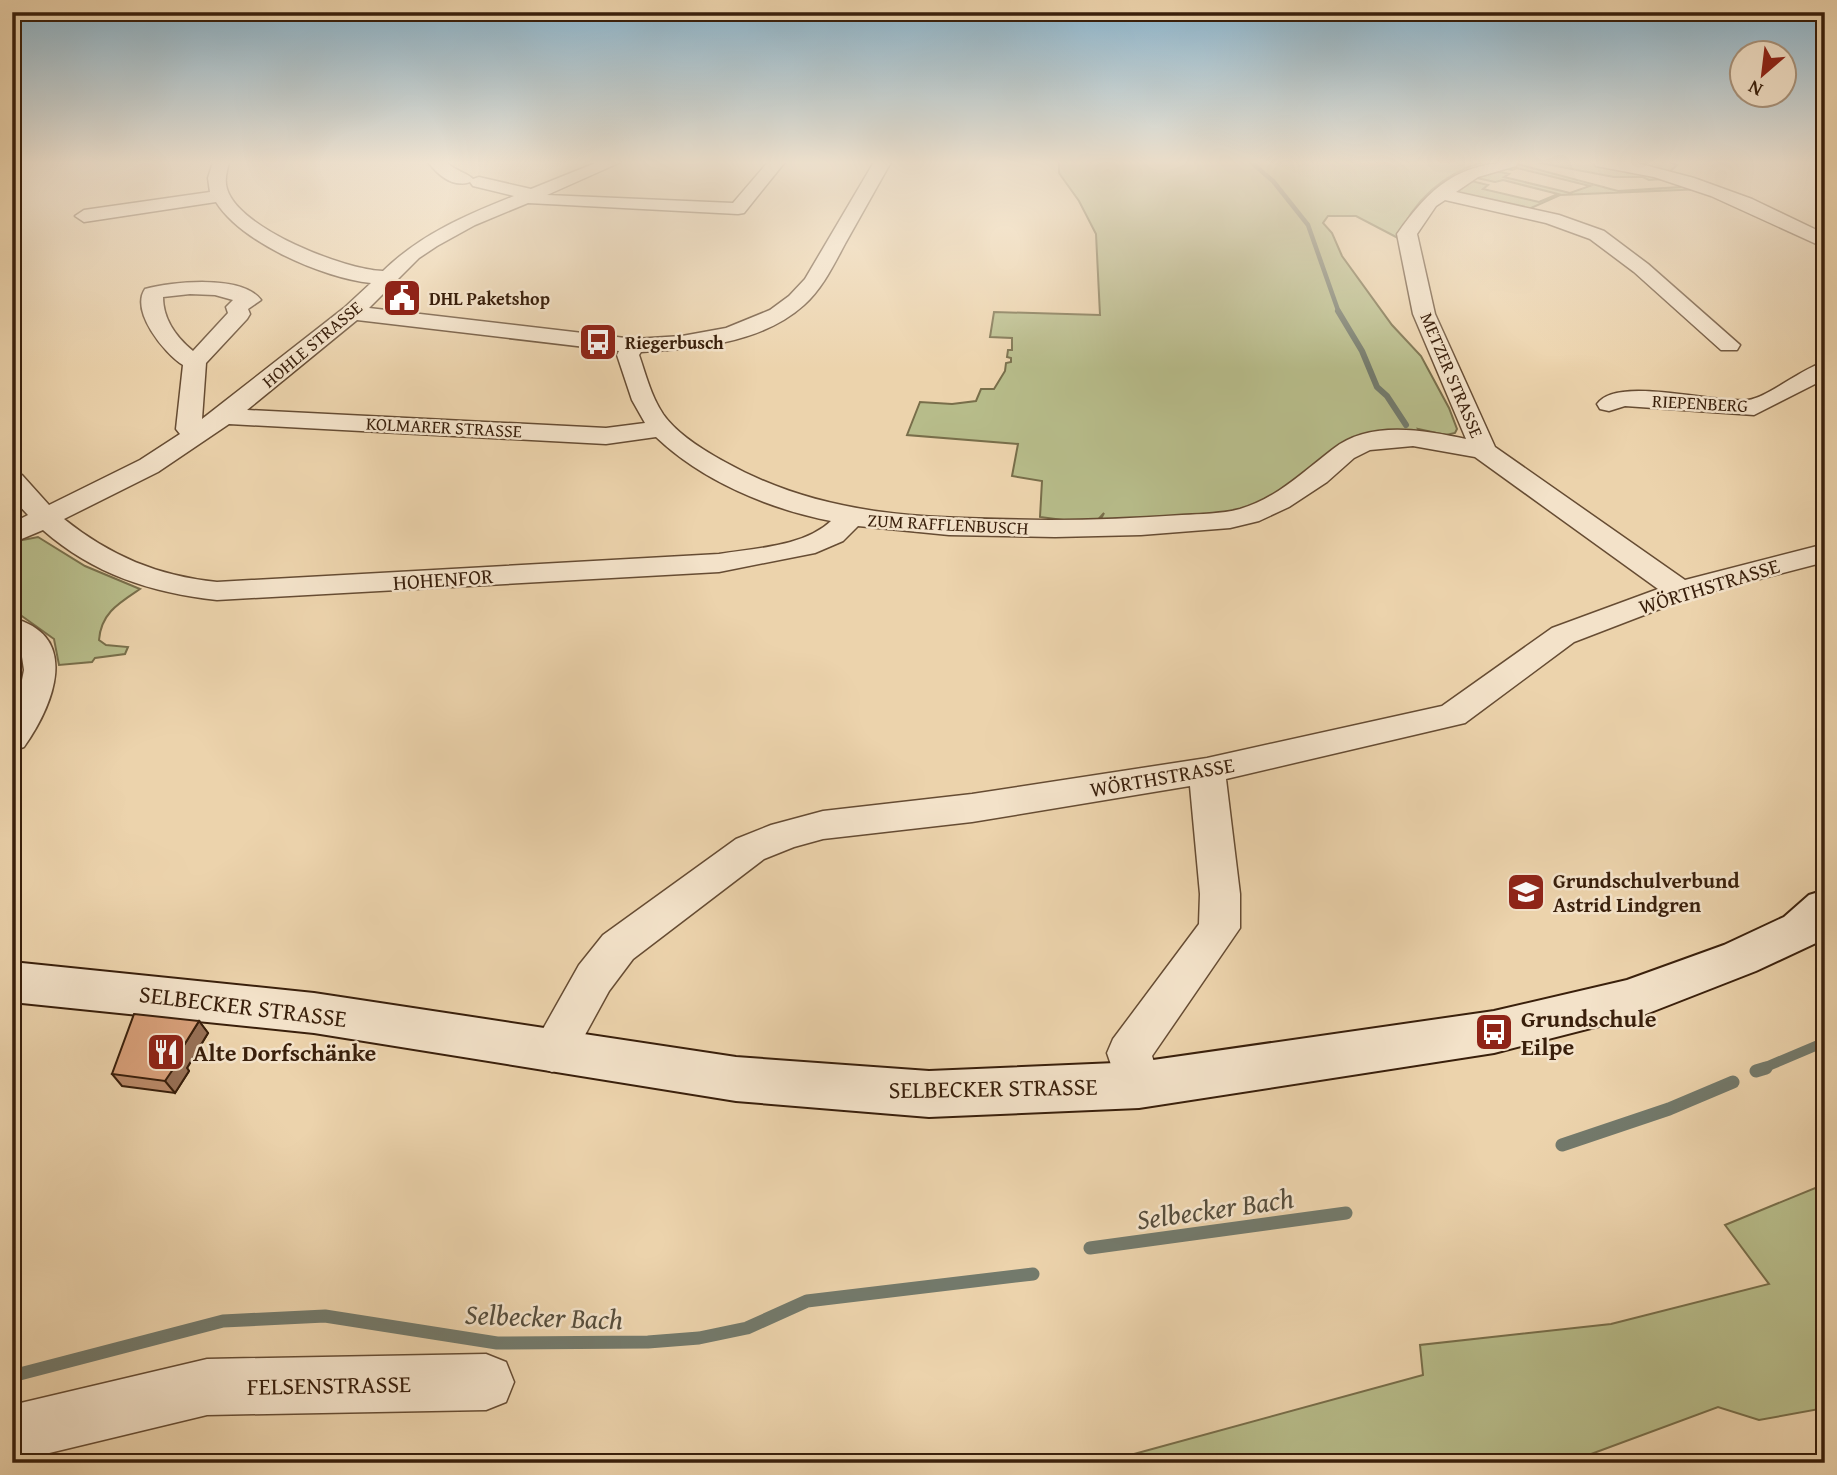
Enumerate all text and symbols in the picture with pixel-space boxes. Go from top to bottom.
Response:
north arrow [1728,38,1798,108]
text: N [1743,74,1767,104]
public building icon: DHL Paketshop [381,277,423,319]
place label: DHL Paketshop [429,285,550,312]
street label: HOHLE STRASSE [256,294,368,394]
street label: METZER STRASSE [1413,308,1491,442]
bus stop icon: Riegerbusch [577,321,619,363]
place label: Riegerbusch [625,329,724,356]
street label: RIEPENBERG [1651,387,1749,419]
street label: KOLMARER STRASSE [365,409,523,445]
street label: ZUM RAFFLENBUSCH [867,506,1029,542]
street label: WÖRTHSTRASSE [1635,550,1784,622]
street label: HOHENFOR [392,560,495,598]
street label: WÖRTHSTRASSE [1087,749,1237,805]
place label: Grundschulverbund Astrid Lindgren [1553,865,1740,920]
school or university icon: Grundschulverbund Astrid Lindgren [1505,871,1547,913]
street label: SELBECKER STRASSE [137,976,349,1036]
place label: Grundschule Eilpe [1521,1001,1657,1064]
bus stop icon: Grundschule Eilpe [1473,1011,1515,1053]
restaurant icon: Alte Dorfschänke [145,1031,187,1073]
place label: Alte Dorfschänke [193,1035,377,1070]
street label: SELBECKER STRASSE [888,1069,1098,1107]
water label: Selbecker Bach [1134,1177,1296,1239]
water label: Selbecker Bach [464,1293,624,1339]
street label: FELSENSTRASSE [247,1366,411,1404]

